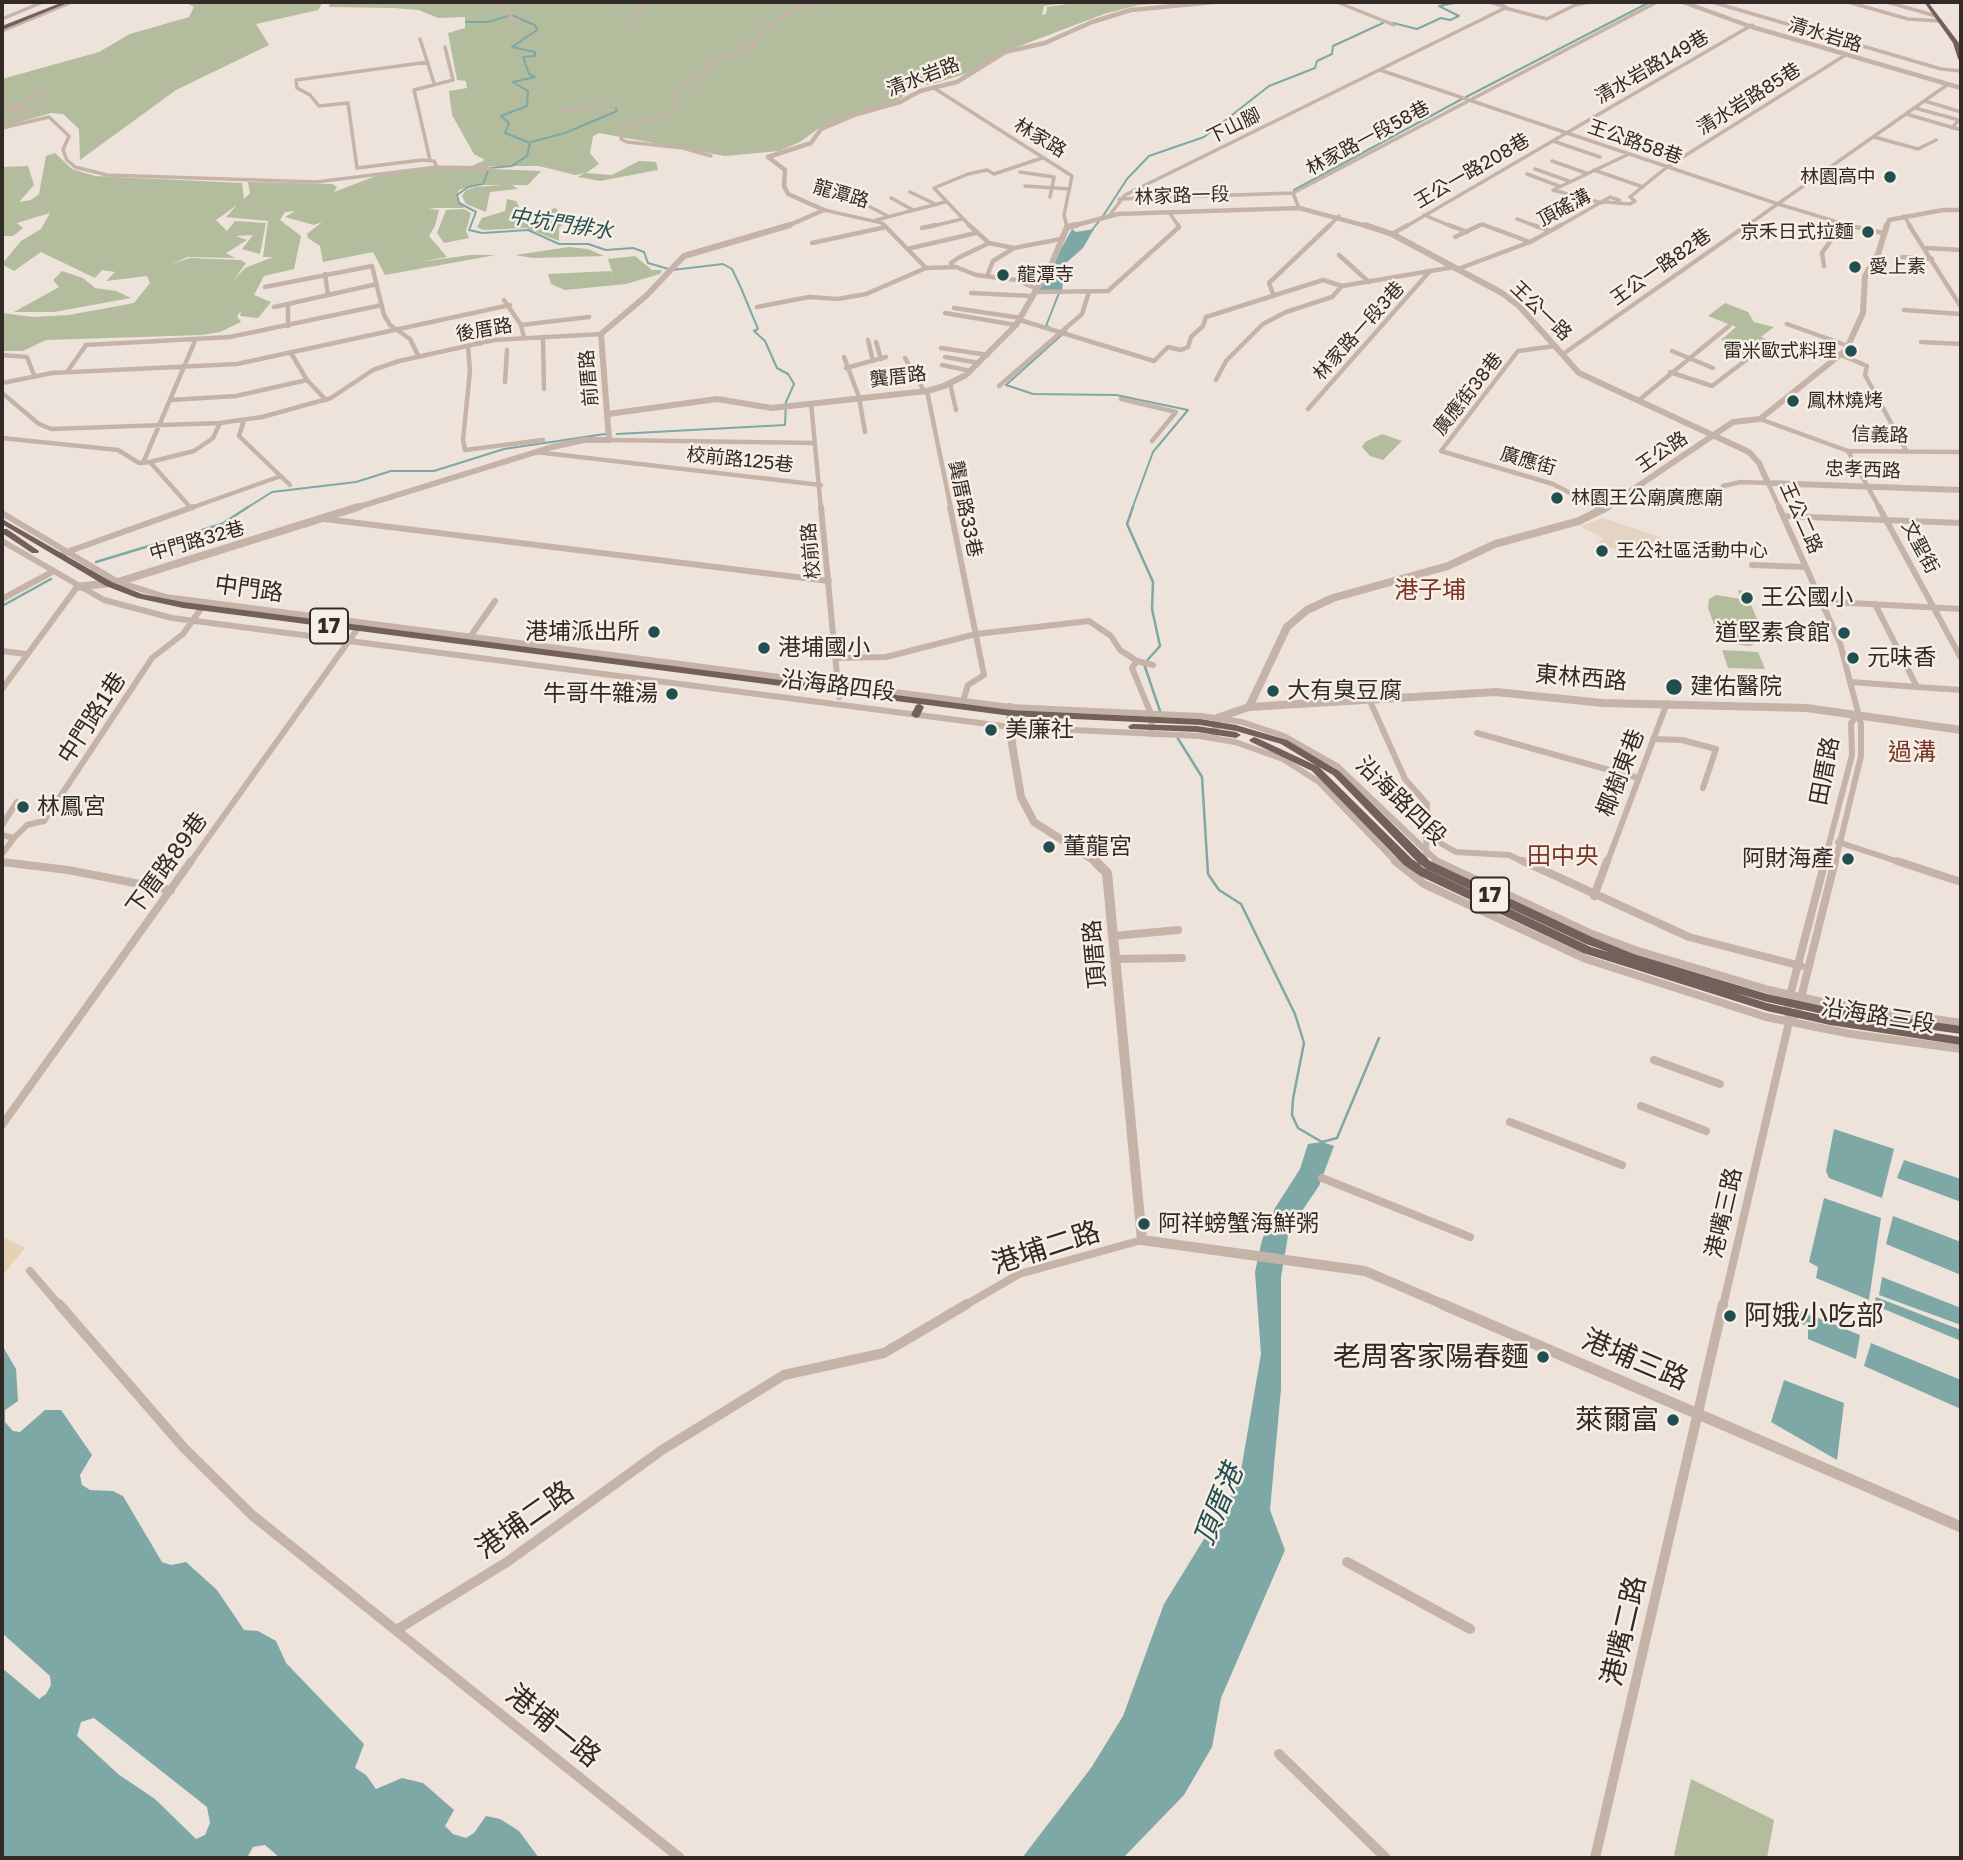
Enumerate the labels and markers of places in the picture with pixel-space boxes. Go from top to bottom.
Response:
place label: 林園高中 [1800,166,1876,188]
marker: 林園高中 [1882,169,1898,185]
place label: 京禾日式拉麵 [1740,221,1854,243]
marker: 京禾日式拉麵 [1860,224,1876,240]
place label: 愛上素 [1869,256,1926,278]
marker: 愛上素 [1847,259,1863,275]
place label: 龍潭寺 [1017,264,1074,286]
marker: 龍潭寺 [995,267,1011,283]
place label: 雷米歐式料理 [1723,340,1837,362]
marker: 雷米歐式料理 [1843,343,1859,359]
place label: 鳳林燒烤 [1807,390,1883,412]
marker: 鳳林燒烤 [1785,393,1801,409]
place label: 林園王公廟廣應廟 [1571,487,1723,509]
marker: 林園王公廟廣應廟 [1549,490,1565,506]
place label: 王公社區活動中心 [1616,540,1768,562]
marker: 王公社區活動中心 [1594,543,1610,559]
place label: 王公國小 [1761,584,1853,612]
marker: 王公國小 [1739,590,1755,606]
place label: 港埔派出所 [525,618,640,646]
place label: 道堅素食館 [1715,619,1830,647]
marker: 港埔派出所 [646,624,662,640]
marker: 道堅素食館 [1836,625,1852,641]
place label: 港埔國小 [778,634,870,662]
marker: 港埔國小 [756,640,772,656]
place label: 元味香 [1867,644,1936,672]
marker: 元味香 [1845,650,1861,666]
place label: 建佑醫院 [1690,673,1782,701]
place label: 大有臭豆腐 [1287,677,1402,705]
marker: 建佑醫院 [1664,677,1684,697]
place label: 牛哥牛雜湯 [543,680,658,708]
marker: 大有臭豆腐 [1265,683,1281,699]
marker: 牛哥牛雜湯 [664,686,680,702]
place label: 美廉社 [1005,716,1074,744]
marker: 美廉社 [983,722,999,738]
place label: 林鳳宮 [37,793,106,821]
marker: 林鳳宮 [15,799,31,815]
place label: 董龍宮 [1063,833,1132,861]
marker: 董龍宮 [1041,839,1057,855]
place label: 阿財海產 [1742,845,1834,873]
marker: 阿財海產 [1840,851,1856,867]
place label: 阿祥螃蟹海鮮粥 [1158,1210,1319,1238]
marker: 阿祥螃蟹海鮮粥 [1136,1216,1152,1232]
place label: 阿娥小吃部 [1744,1299,1884,1333]
marker: 阿娥小吃部 [1722,1308,1738,1324]
place label: 老周客家陽春麵 [1333,1340,1529,1374]
marker: 老周客家陽春麵 [1535,1349,1551,1365]
place label: 萊爾富 [1575,1403,1659,1437]
marker: 萊爾富 [1665,1412,1681,1428]

